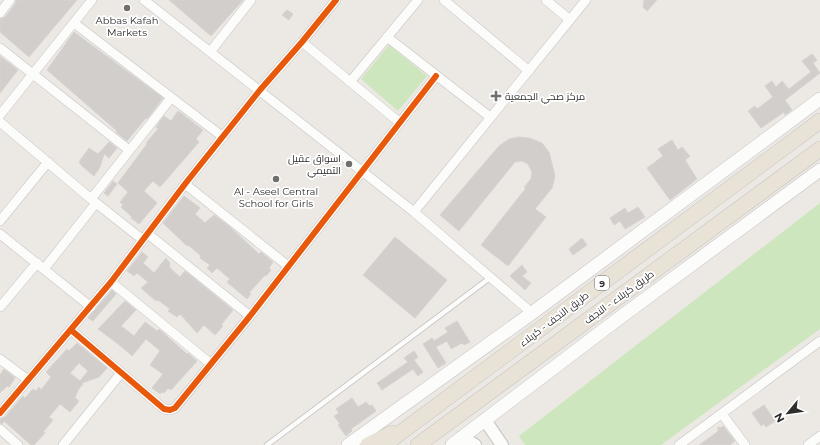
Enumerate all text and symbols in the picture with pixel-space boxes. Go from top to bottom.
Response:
marker: Abbas Kafah Markets [122,3,132,13]
place label: Abbas Kafah Markets [96,14,158,39]
marker: مركز صحي الجمعية [490,90,502,102]
place label: مركز صحي الجمعية [505,90,585,104]
place label: اسواق عقيل التميمي [288,152,341,178]
marker: اسواق عقيل التميمي [344,159,354,169]
marker: Al - Aseel Central School for Girls [271,174,281,184]
place label: Al - Aseel Central School for Girls [234,185,318,210]
street label: طريق کربلاء - النجف [581,267,657,327]
road number: 9 [595,276,609,290]
street label: طريق النجف - کربلاء [517,289,591,349]
north arrow [768,393,808,433]
text: N [771,411,788,425]

